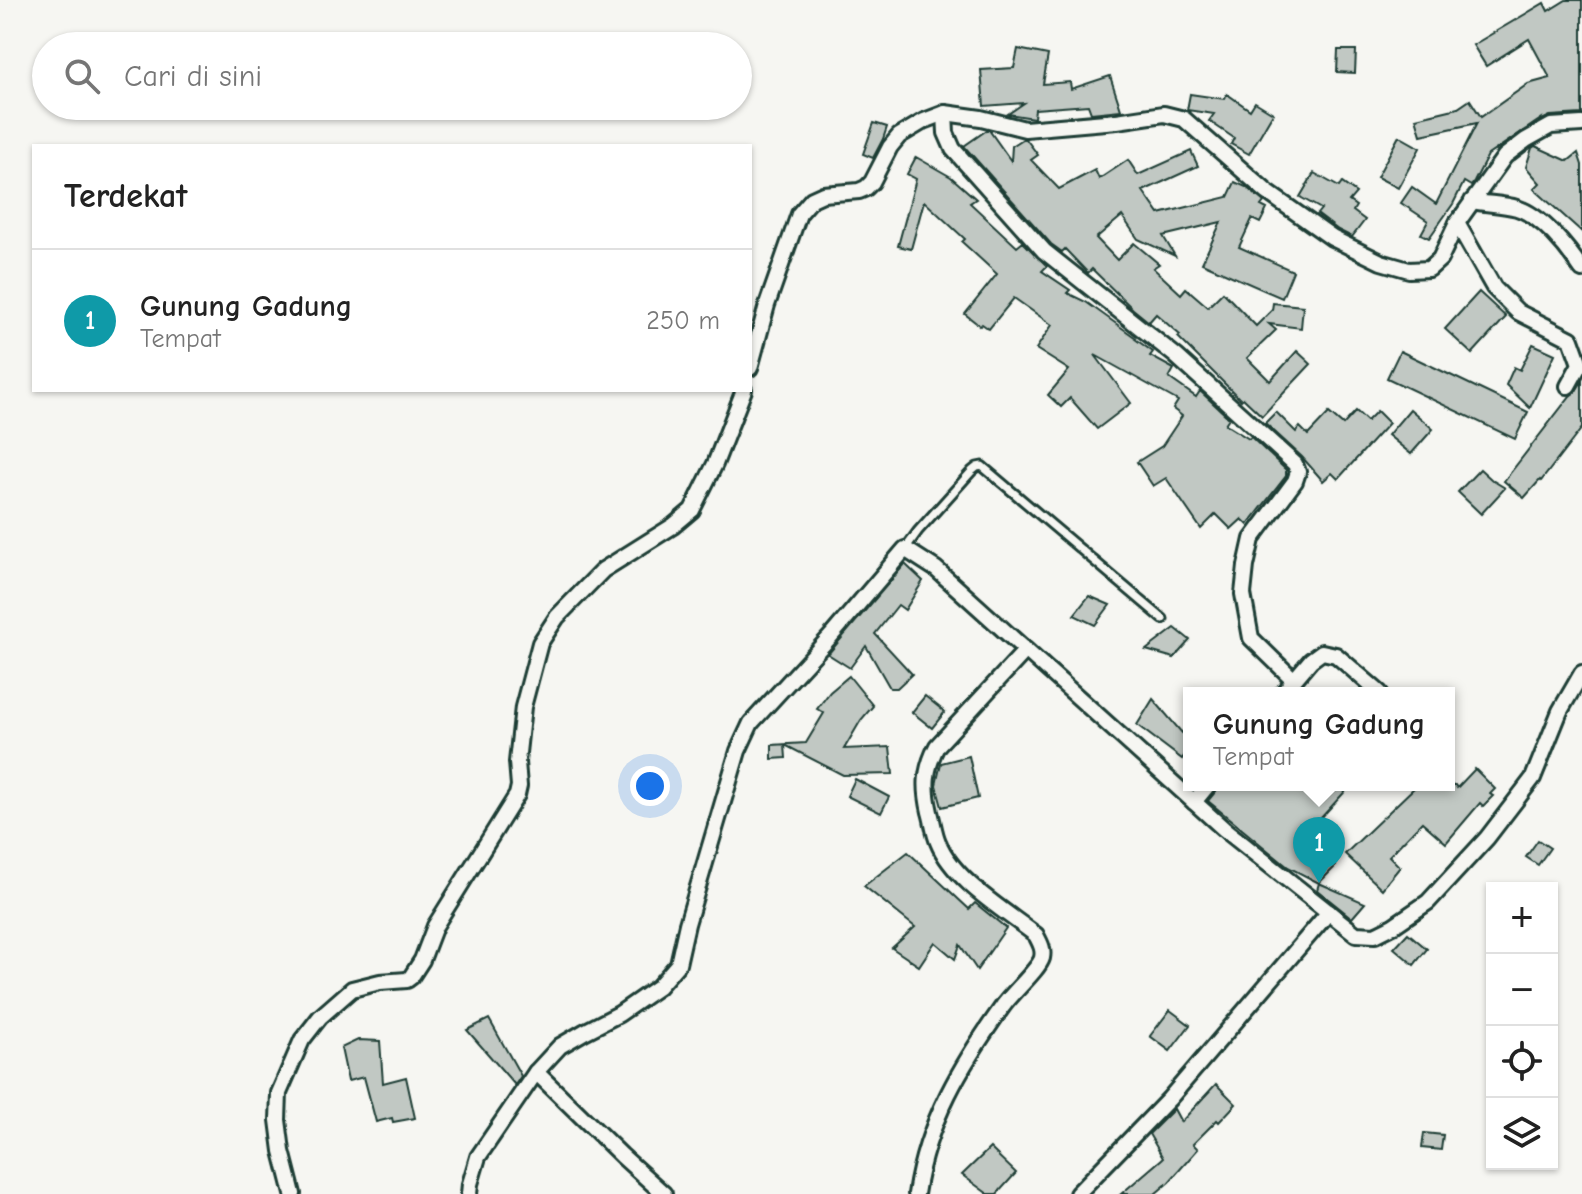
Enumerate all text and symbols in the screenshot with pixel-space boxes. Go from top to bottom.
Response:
search box [32,32,752,120]
icon: search [60,54,104,98]
text: Cari di sini [124,59,262,94]
text: Terdekat [64,176,187,216]
text: Gunung Gadung [140,289,352,324]
text: 1 [85,306,95,336]
text: 250 m [646,306,720,336]
text: Tempat [140,324,221,354]
popup [1183,687,1455,791]
text: Gunung Gadung [1213,707,1425,742]
text: Tempat [1213,742,1294,772]
your location [630,766,670,806]
pin: 1 [1293,817,1345,883]
map controls [1486,882,1558,1170]
button: + [1486,882,1558,954]
button: − [1486,954,1558,1026]
button: locate [1486,1026,1558,1098]
button: layers [1486,1098,1558,1170]

